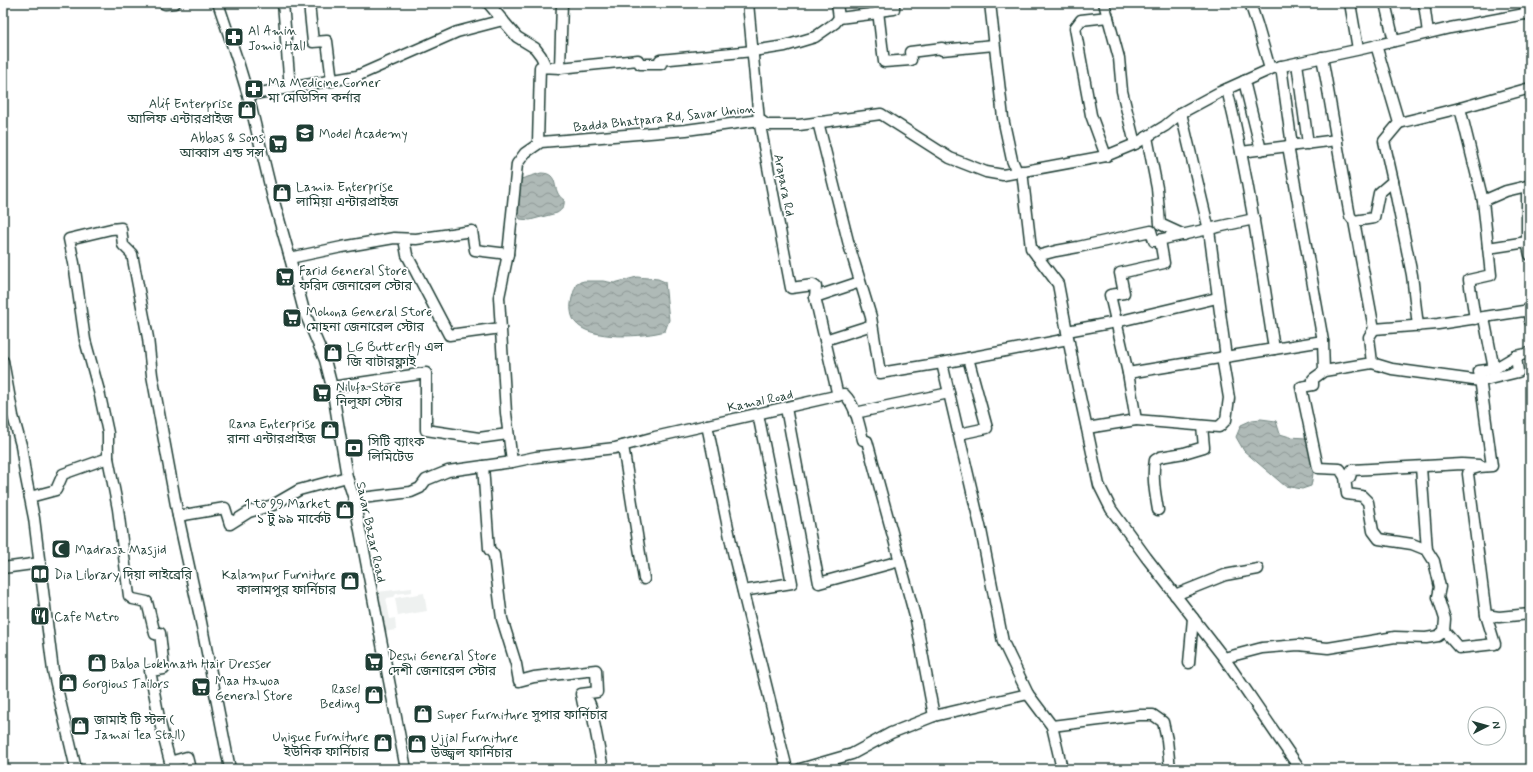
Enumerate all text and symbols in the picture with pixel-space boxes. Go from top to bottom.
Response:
place label: Al Amin Jomio Hall [248,23,306,55]
pharmacy icon: Al Amin Jomio Hall [223,26,245,48]
place label: Ma Medicine Corner মা মেডিসিন কর্নার [267,75,381,107]
pharmacy icon: Ma Medicine Corner মা মেডিসিন কর্নার [243,78,265,100]
place label: Alif Enterprise আলিফ এন্টারপ্রাইজ [127,96,234,128]
shop icon: Alif Enterprise আলিফ এন্টারপ্রাইজ [236,99,258,121]
street label: Badda Bhatpara Rd, Savar Union [573,101,756,136]
school or university icon: Model Academy [294,122,316,144]
place label: Model Academy [319,126,408,143]
place label: Abbas & Sons আব্বাস এন্ড সন্স [179,130,264,162]
supermarket icon: Abbas & Sons আব্বাস এন্ড সন্স [267,133,289,155]
street label: Arapara Rd [769,153,798,218]
place label: Lamia Enterprise লামিয়া এন্টারপ্রাইজ [295,179,399,211]
shop icon: Lamia Enterprise লামিয়া এন্টারপ্রাইজ [271,182,293,204]
place label: Farid General Store ফরিদ জেনারেল স্টোর [298,263,412,295]
supermarket icon: Farid General Store ফরিদ জেনারেল স্টোর [274,266,296,288]
place label: Mohona General Store মোহনা জেনারেল স্টোর [306,304,432,336]
supermarket icon: Mohona General Store মোহনা জেনারেল স্টোর [281,307,303,329]
place label: LG Butterfly এল জি বাটারফ্লাই [346,339,444,371]
shop icon: LG Butterfly এল জি বাটারফ্লাই [322,342,344,364]
place label: Nilufa Store নিলুফা স্টোর [335,379,402,411]
supermarket icon: Nilufa Store নিলুফা স্টোর [311,382,333,404]
street label: Kamal Road [726,386,795,417]
place label: Rana Enterprise রানা এন্টারপ্রাইজ [226,416,317,448]
shop icon: Rana Enterprise রানা এন্টারপ্রাইজ [319,419,341,441]
place label: সিটি ব্যাংক লিমিটেড [367,434,425,466]
bank icon: সিটি ব্যাংক লিমিটেড [343,437,365,459]
street label: Savar Bazar Road [352,480,390,584]
place label: 1 to 99 Market ১ টু ৯৯ মার্কেট [244,496,332,528]
shop icon: 1 to 99 Market ১ টু ৯৯ মার্কেট [334,499,356,521]
mosque icon: Madrasa Masjid [50,538,72,560]
place label: Madrasa Masjid [75,542,167,559]
library icon: Dia Library দিয়া লাইব্রেরি [29,563,51,585]
place label: Dia Library দিয়া লাইব্রেরি [54,567,192,584]
place label: Kalampur Furniture কালামপুর ফার্নিচার [222,567,336,599]
shop icon: Kalampur Furniture কালামপুর ফার্নিচার [339,570,361,592]
restaurant icon: Cafe Metro [29,605,51,627]
place label: Cafe Metro [54,609,119,626]
place label: Deshi General Store দেশী জেনারেল স্টোর [388,648,497,680]
supermarket icon: Deshi General Store দেশী জেনারেল স্টোর [363,651,385,673]
shop icon: Baba Lokhnath Hair Dresser [86,652,108,674]
place label: Baba Lokhnath Hair Dresser [111,656,272,673]
shop icon: Gorgious Tailors [57,672,79,694]
place label: Maa Hawoa General Store [215,673,293,705]
place label: Gorgious Tailors [82,676,169,694]
supermarket icon: Maa Hawoa General Store [190,676,212,698]
place label: Rasel Beding [320,681,360,713]
shop icon: Rasel Beding [363,684,385,706]
shop icon: Super Furniture সুপার ফার্নিচার [412,703,434,725]
north arrow [1467,706,1507,746]
place label: Super Furniture সুপার ফার্নিচার [437,707,608,724]
place label: জামাই টি স্টল ( Jamai Tea Stall) [93,712,185,744]
shop icon: জামাই টি স্টল ( Jamai Tea Stall) [69,715,91,737]
text: N [1489,721,1503,729]
place label: Unique Furniture ইউনিক ফার্নিচার [272,729,369,761]
place label: Ujjal Furniture উজ্জ্বল ফার্নিচার [430,730,518,762]
shop icon: Unique Furniture ইউনিক ফার্নিচার [372,732,394,754]
shop icon: Ujjal Furniture উজ্জ্বল ফার্নিচার [406,733,428,755]

